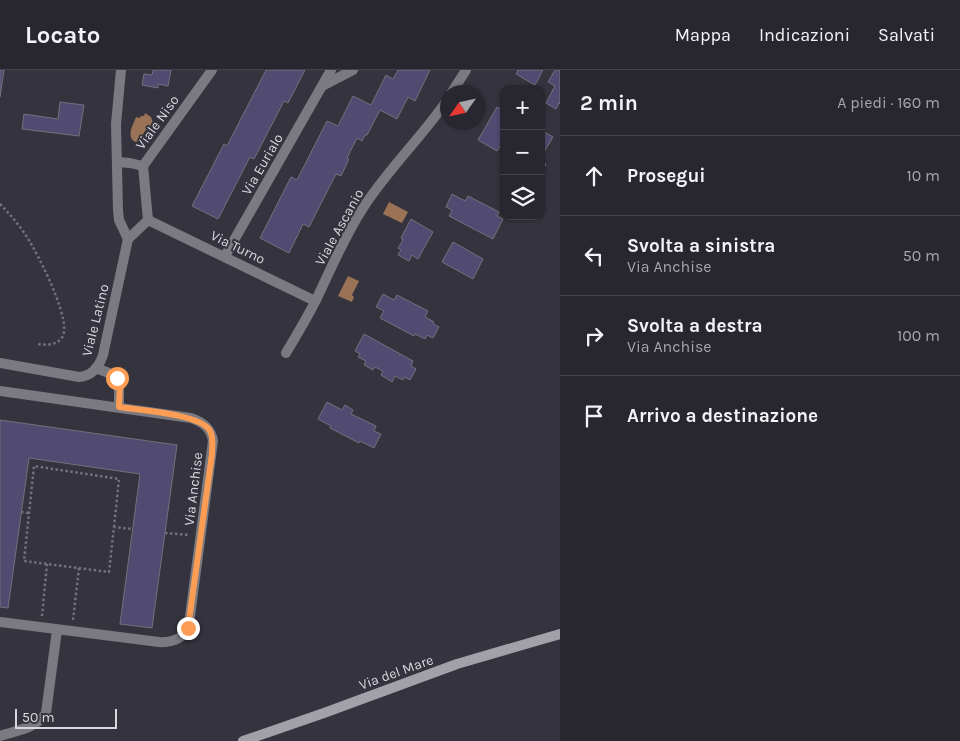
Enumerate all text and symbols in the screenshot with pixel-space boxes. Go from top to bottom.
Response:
text: Locato [25,21,100,49]
text: Mappa [675,24,731,46]
text: Indicazioni [759,24,850,46]
text: Salvati [878,24,935,46]
north arrow [440,85,485,130]
map controls [500,85,545,220]
button: + [500,85,545,130]
text: 2 min [580,91,638,115]
street label: Viale Niso [132,92,183,153]
text: A piedi · 160 m [837,93,940,112]
button: − [500,130,545,175]
street label: Via Eurialo [238,131,287,198]
icon: ahead [580,162,608,190]
text: Prosegui [627,165,706,187]
text: 10 m [906,166,940,185]
button: layers [500,175,545,220]
street label: Viale Ascanio [311,186,367,268]
street label: Via Turno [208,227,268,268]
text: Svolta a sinistra [627,235,775,257]
icon: left [580,242,608,270]
text: 50 m [903,246,940,265]
text: Via Anchise [627,257,712,276]
street label: Viale Latino [78,282,113,358]
text: Svolta a destra [627,315,763,337]
icon: right [580,322,608,350]
text: 100 m [897,326,940,345]
text: Via Anchise [627,337,712,356]
route start [106,367,129,390]
icon: arrive [580,402,608,430]
text: Arrivo a destinazione [627,405,818,427]
street label: Via Anchise [181,451,206,527]
route end [177,617,200,640]
street label: Via del Mare [357,651,436,694]
scale bar [15,706,118,729]
text: 50 m [22,709,55,726]

